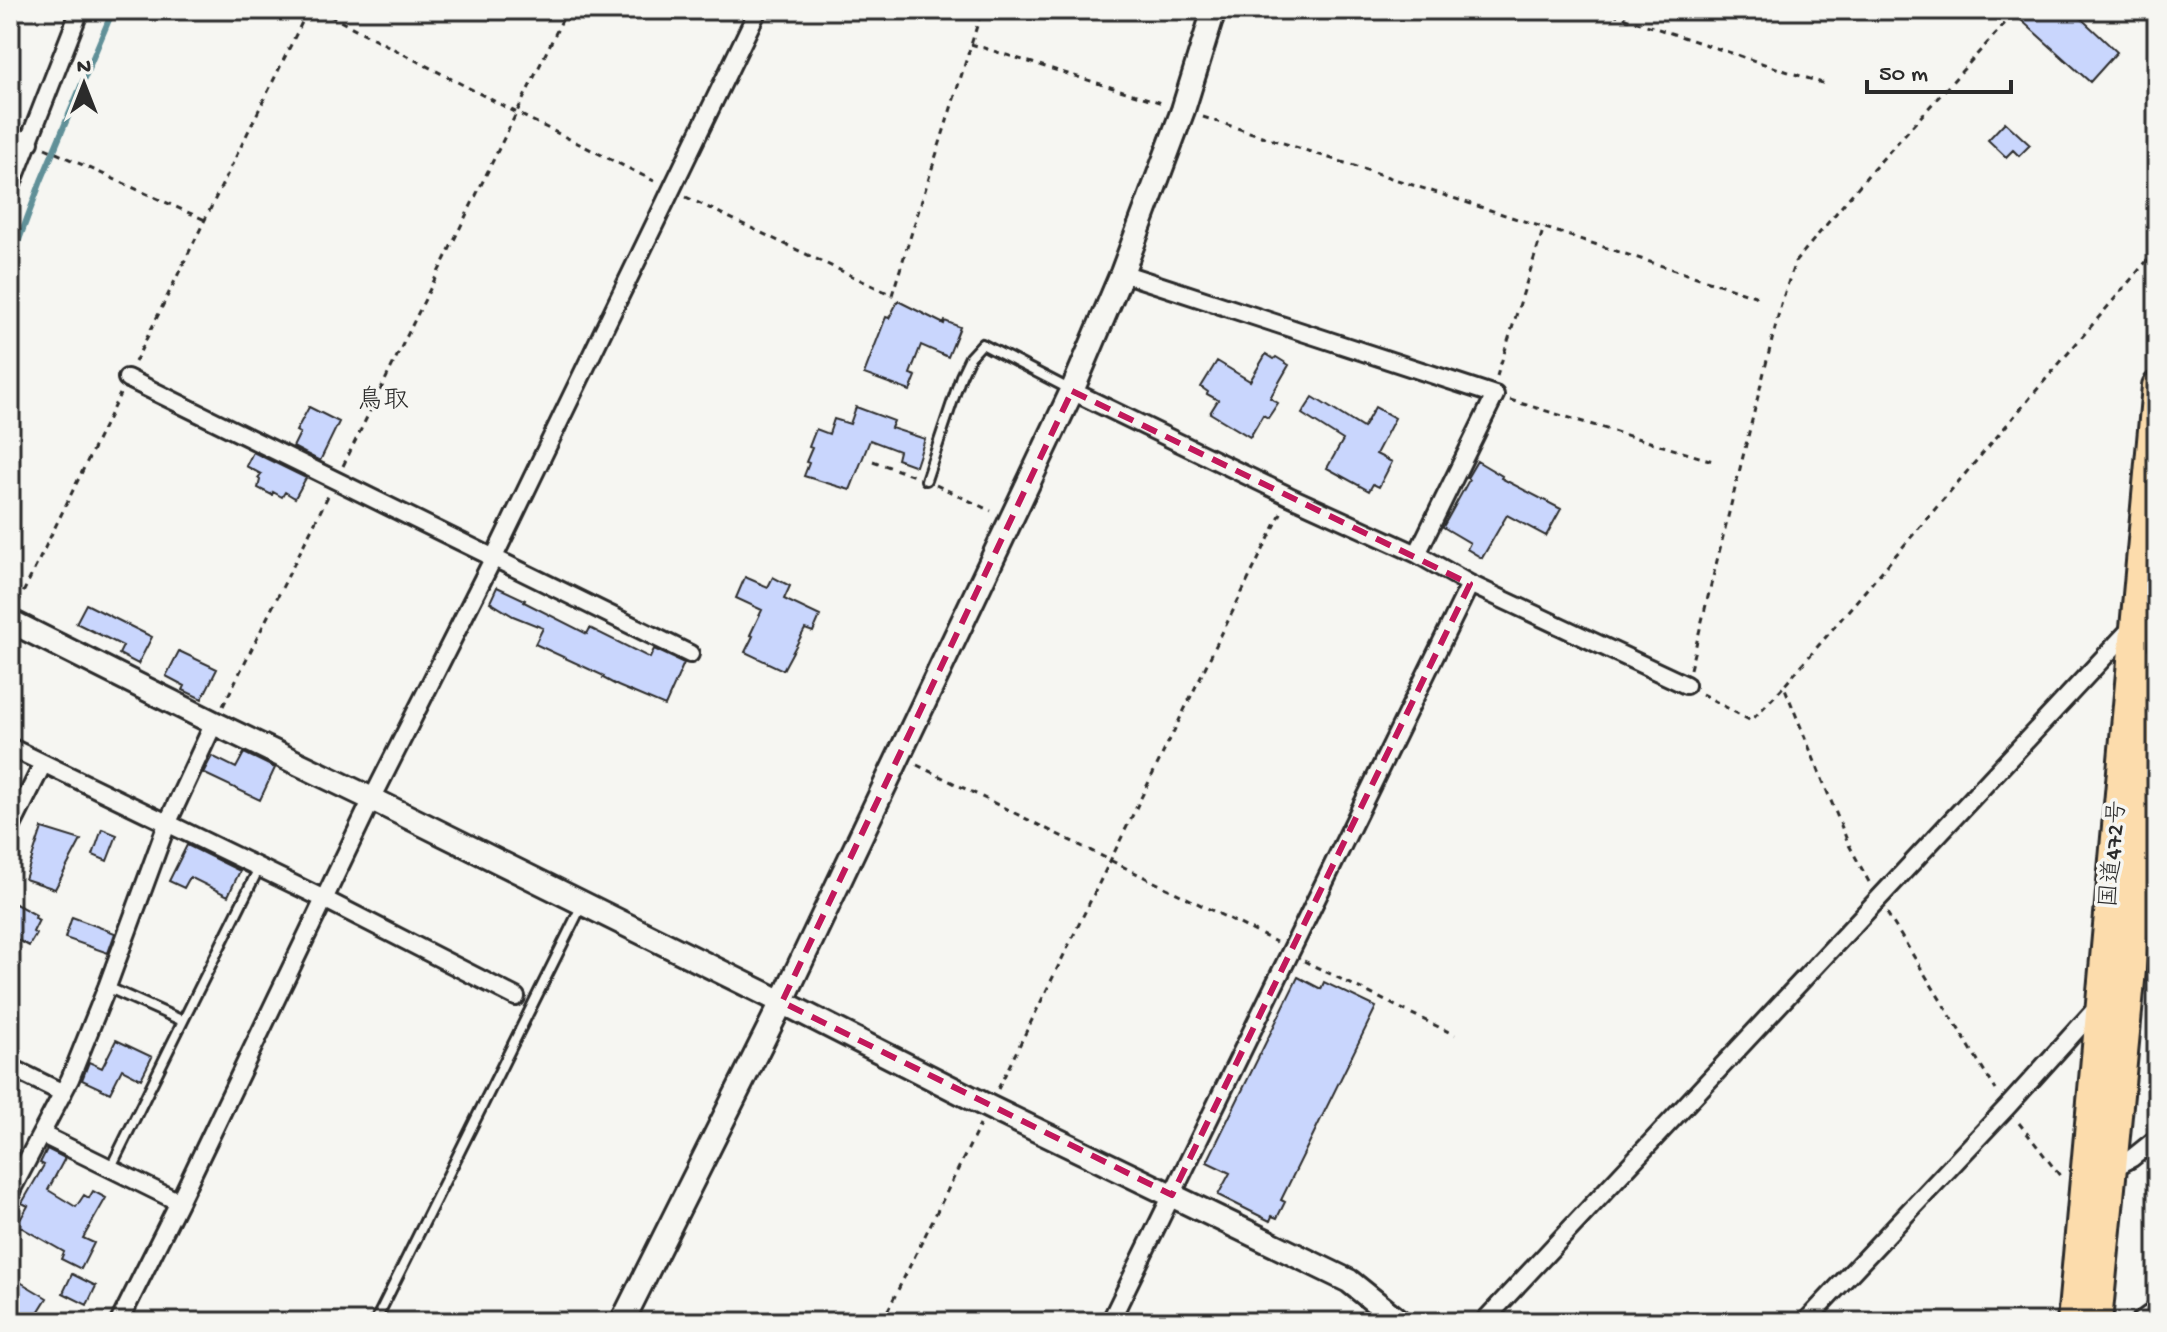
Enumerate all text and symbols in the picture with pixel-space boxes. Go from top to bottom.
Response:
north arrow [44,44,124,124]
scale bar [1867,44,2011,94]
text: N [77,55,91,81]
text: 50 m [1879,61,1928,90]
district label: 鳥取 [357,385,409,418]
street label: 国道472号 [2095,799,2134,909]

